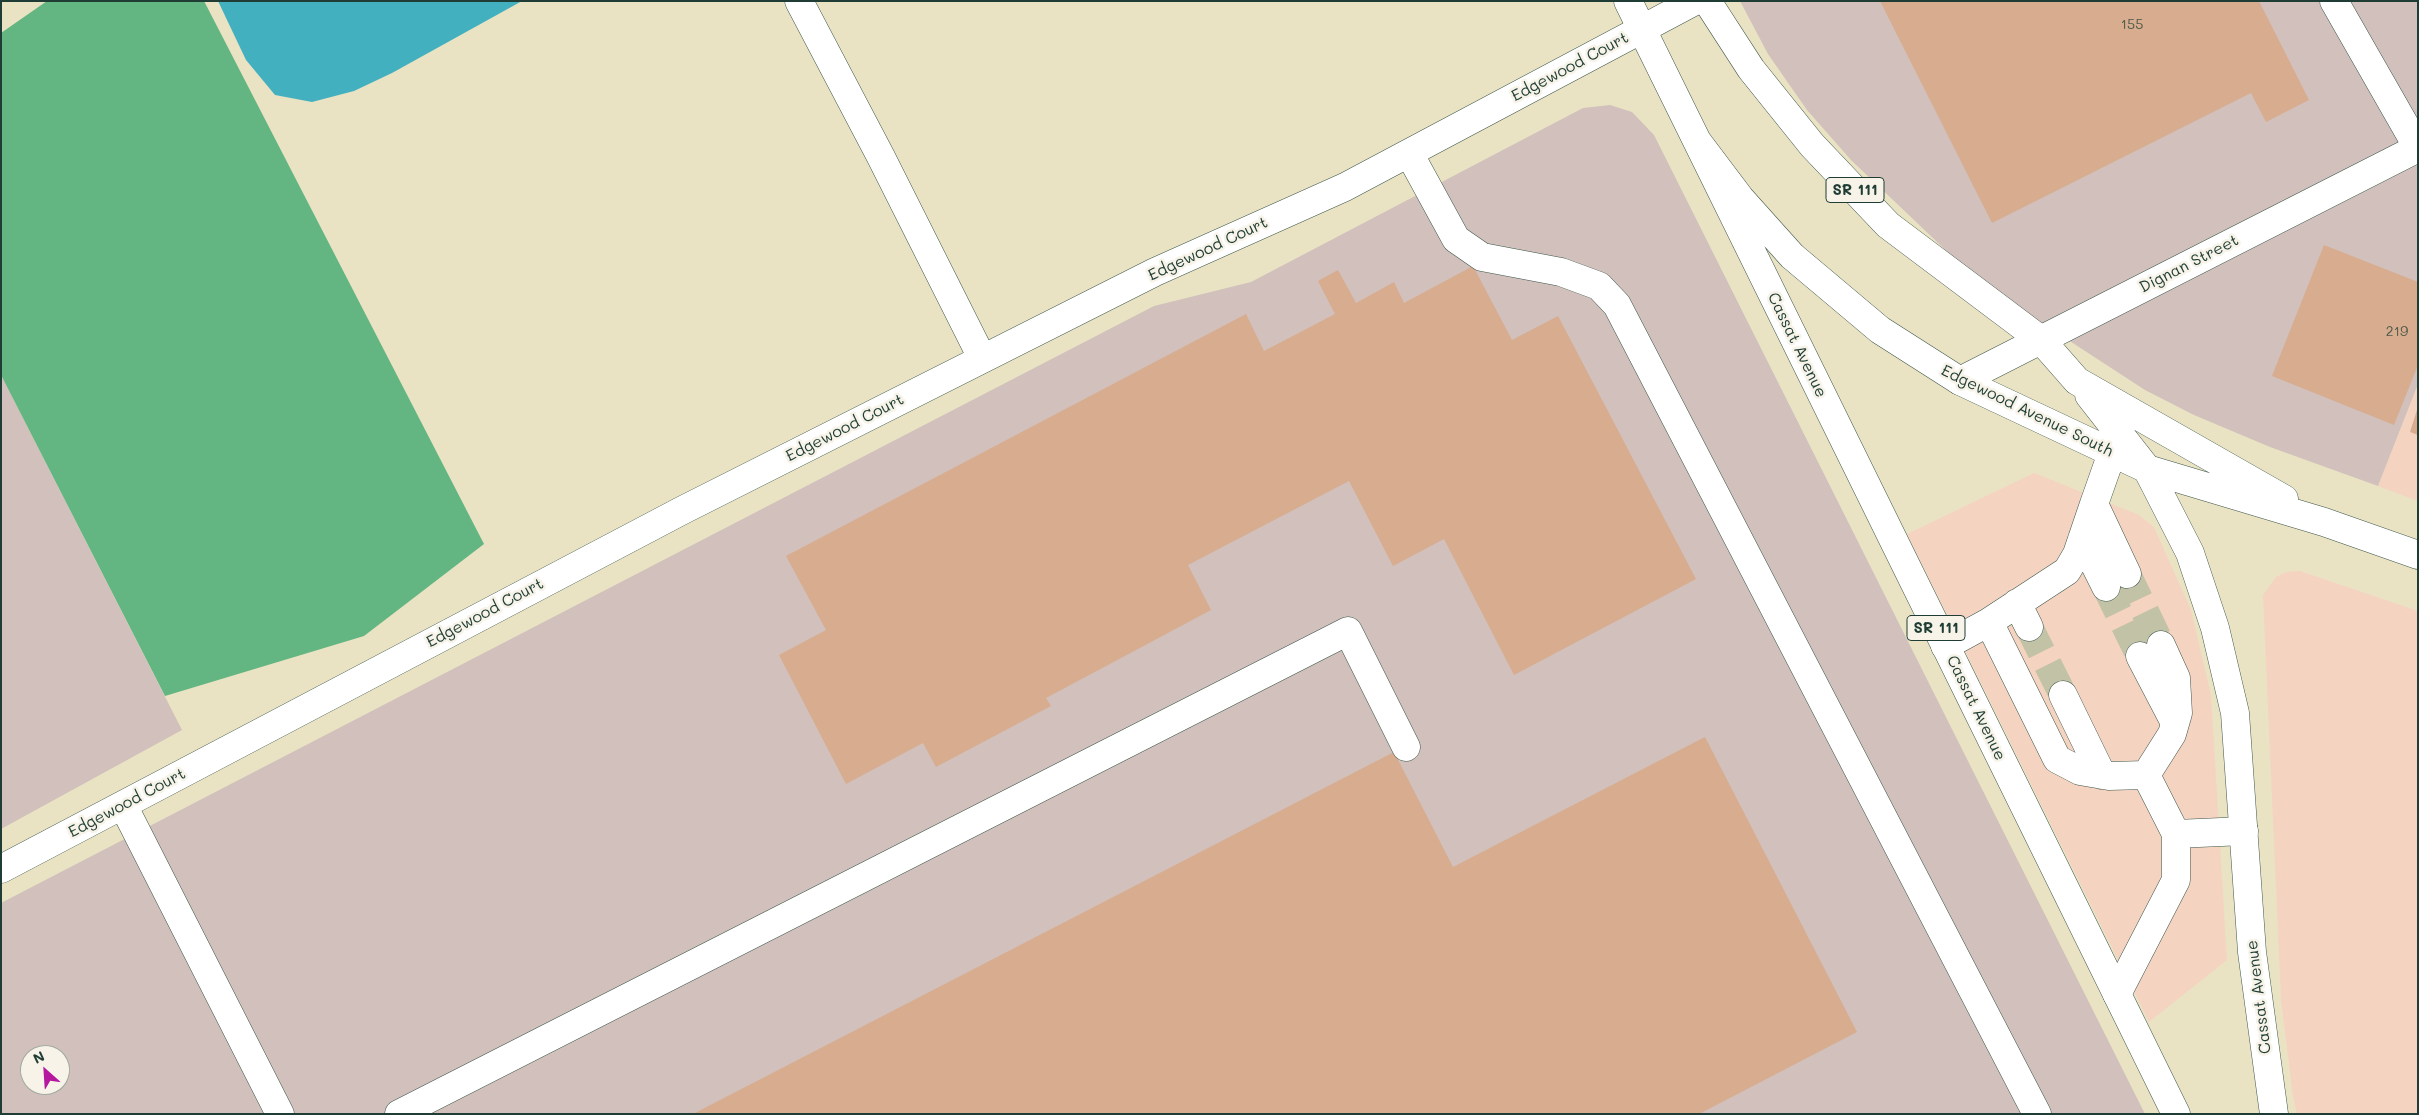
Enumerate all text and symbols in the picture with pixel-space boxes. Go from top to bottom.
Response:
house number: 155 [2121,17,2143,33]
street label: Edgewood Court [1508,28,1632,106]
road number: SR 111 [1826,178,1884,202]
street label: Edgewood Court [1145,213,1271,285]
street label: Dignan Street [2136,231,2242,297]
street label: Cassat Avenue [1763,289,1831,401]
house number: 219 [2386,324,2408,340]
street label: Edgewood Avenue South [1938,361,2116,461]
street label: Edgewood Court [783,390,907,466]
street label: Edgewood Court [423,574,547,652]
road number: SR 111 [1907,616,1965,640]
street label: Cassat Avenue [1942,652,2010,764]
street label: Edgewood Court [65,764,189,842]
street label: Cassat Avenue [2242,939,2276,1055]
north arrow [20,1045,70,1095]
text: N [30,1046,48,1068]

